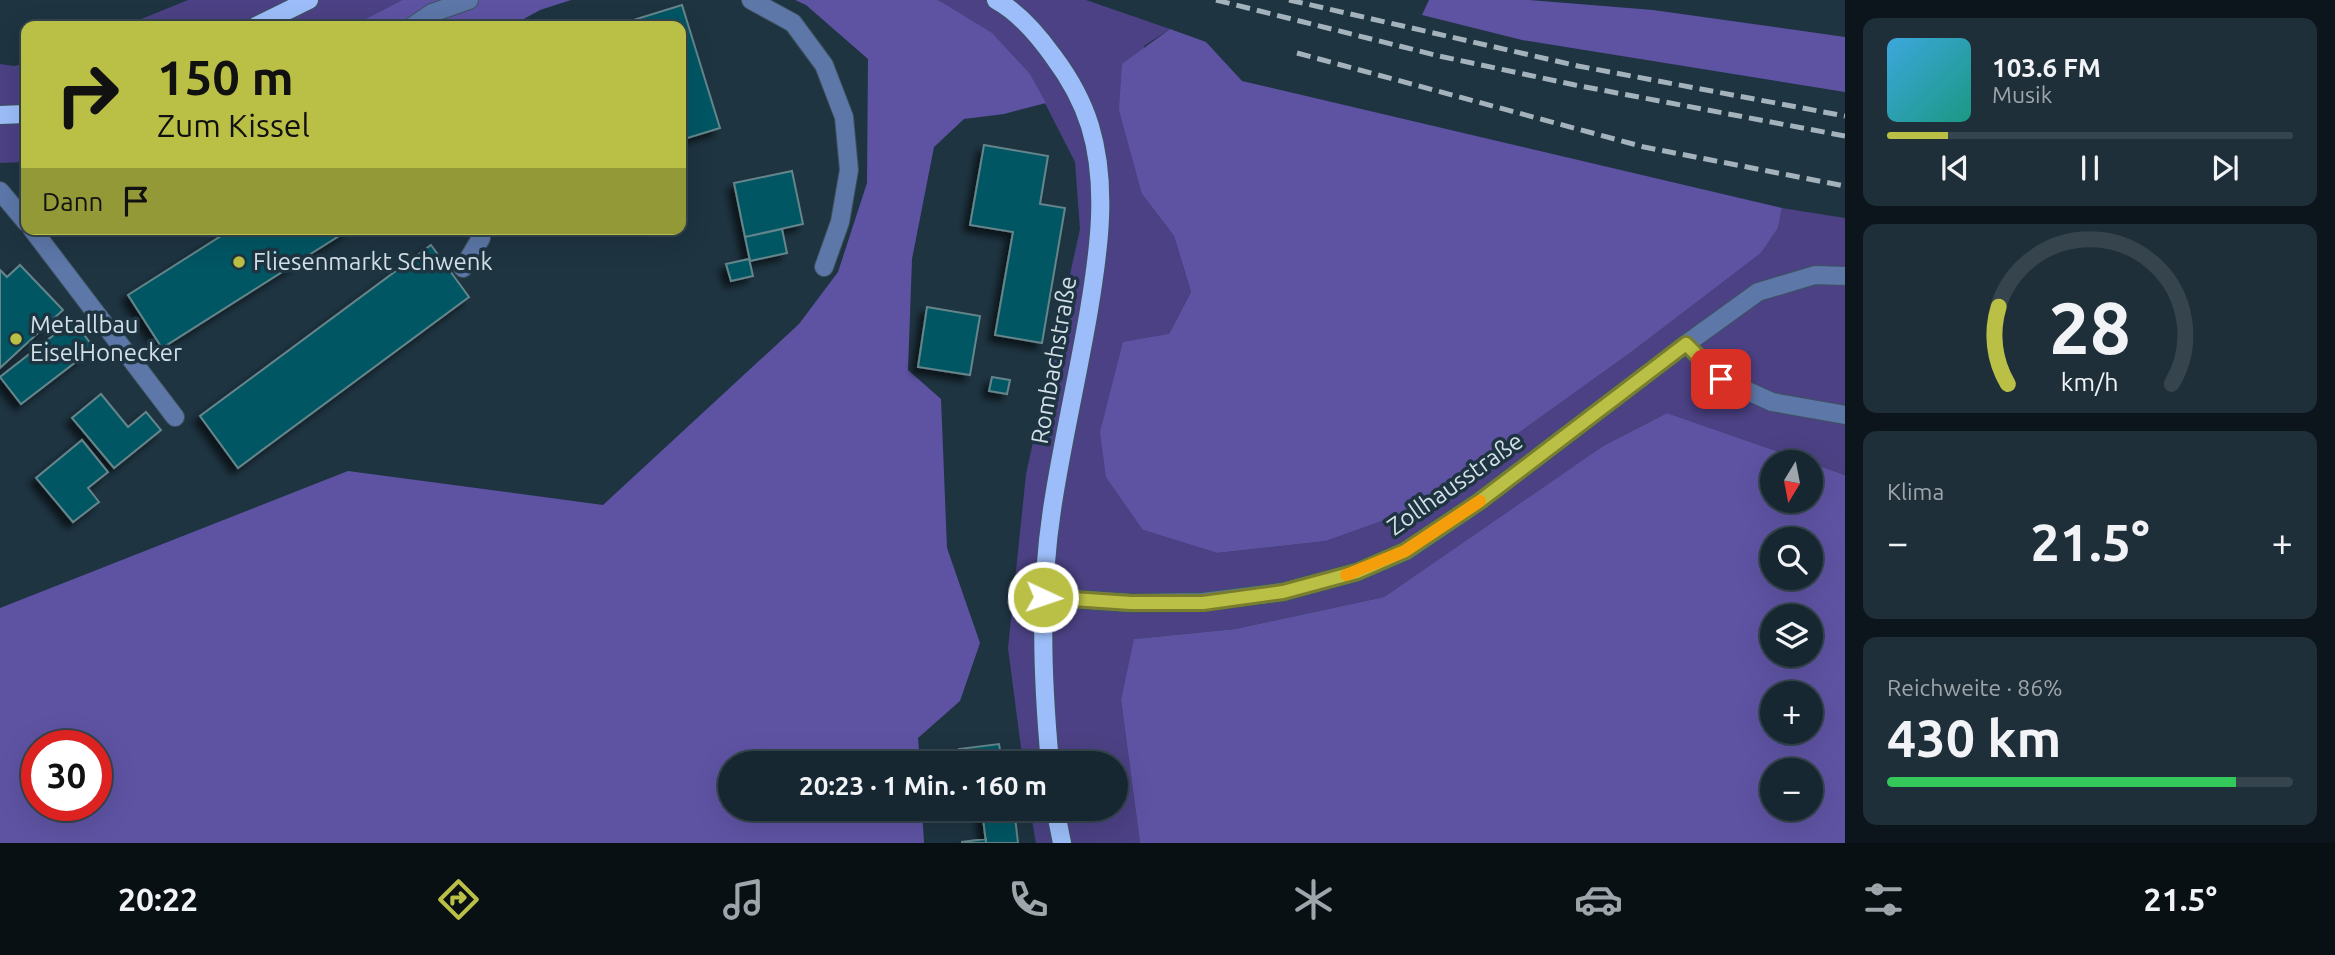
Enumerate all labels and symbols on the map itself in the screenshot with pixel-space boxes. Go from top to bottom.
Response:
place label: Fliesenmarkt Schwenk [253,248,493,275]
marker: Fliesenmarkt Schwenk [231,254,247,270]
street label: Rombachstraße [1025,274,1082,446]
place label: Metallbau EiselHonecker [30,311,182,366]
marker: Metallbau EiselHonecker [8,331,24,347]
pin [1691,349,1751,409]
street label: Zollhausstraße [1382,427,1528,540]
north arrow [1760,450,1824,513]
position arrow [1006,560,1080,634]
speed limit sign: 30 [21,730,112,821]

